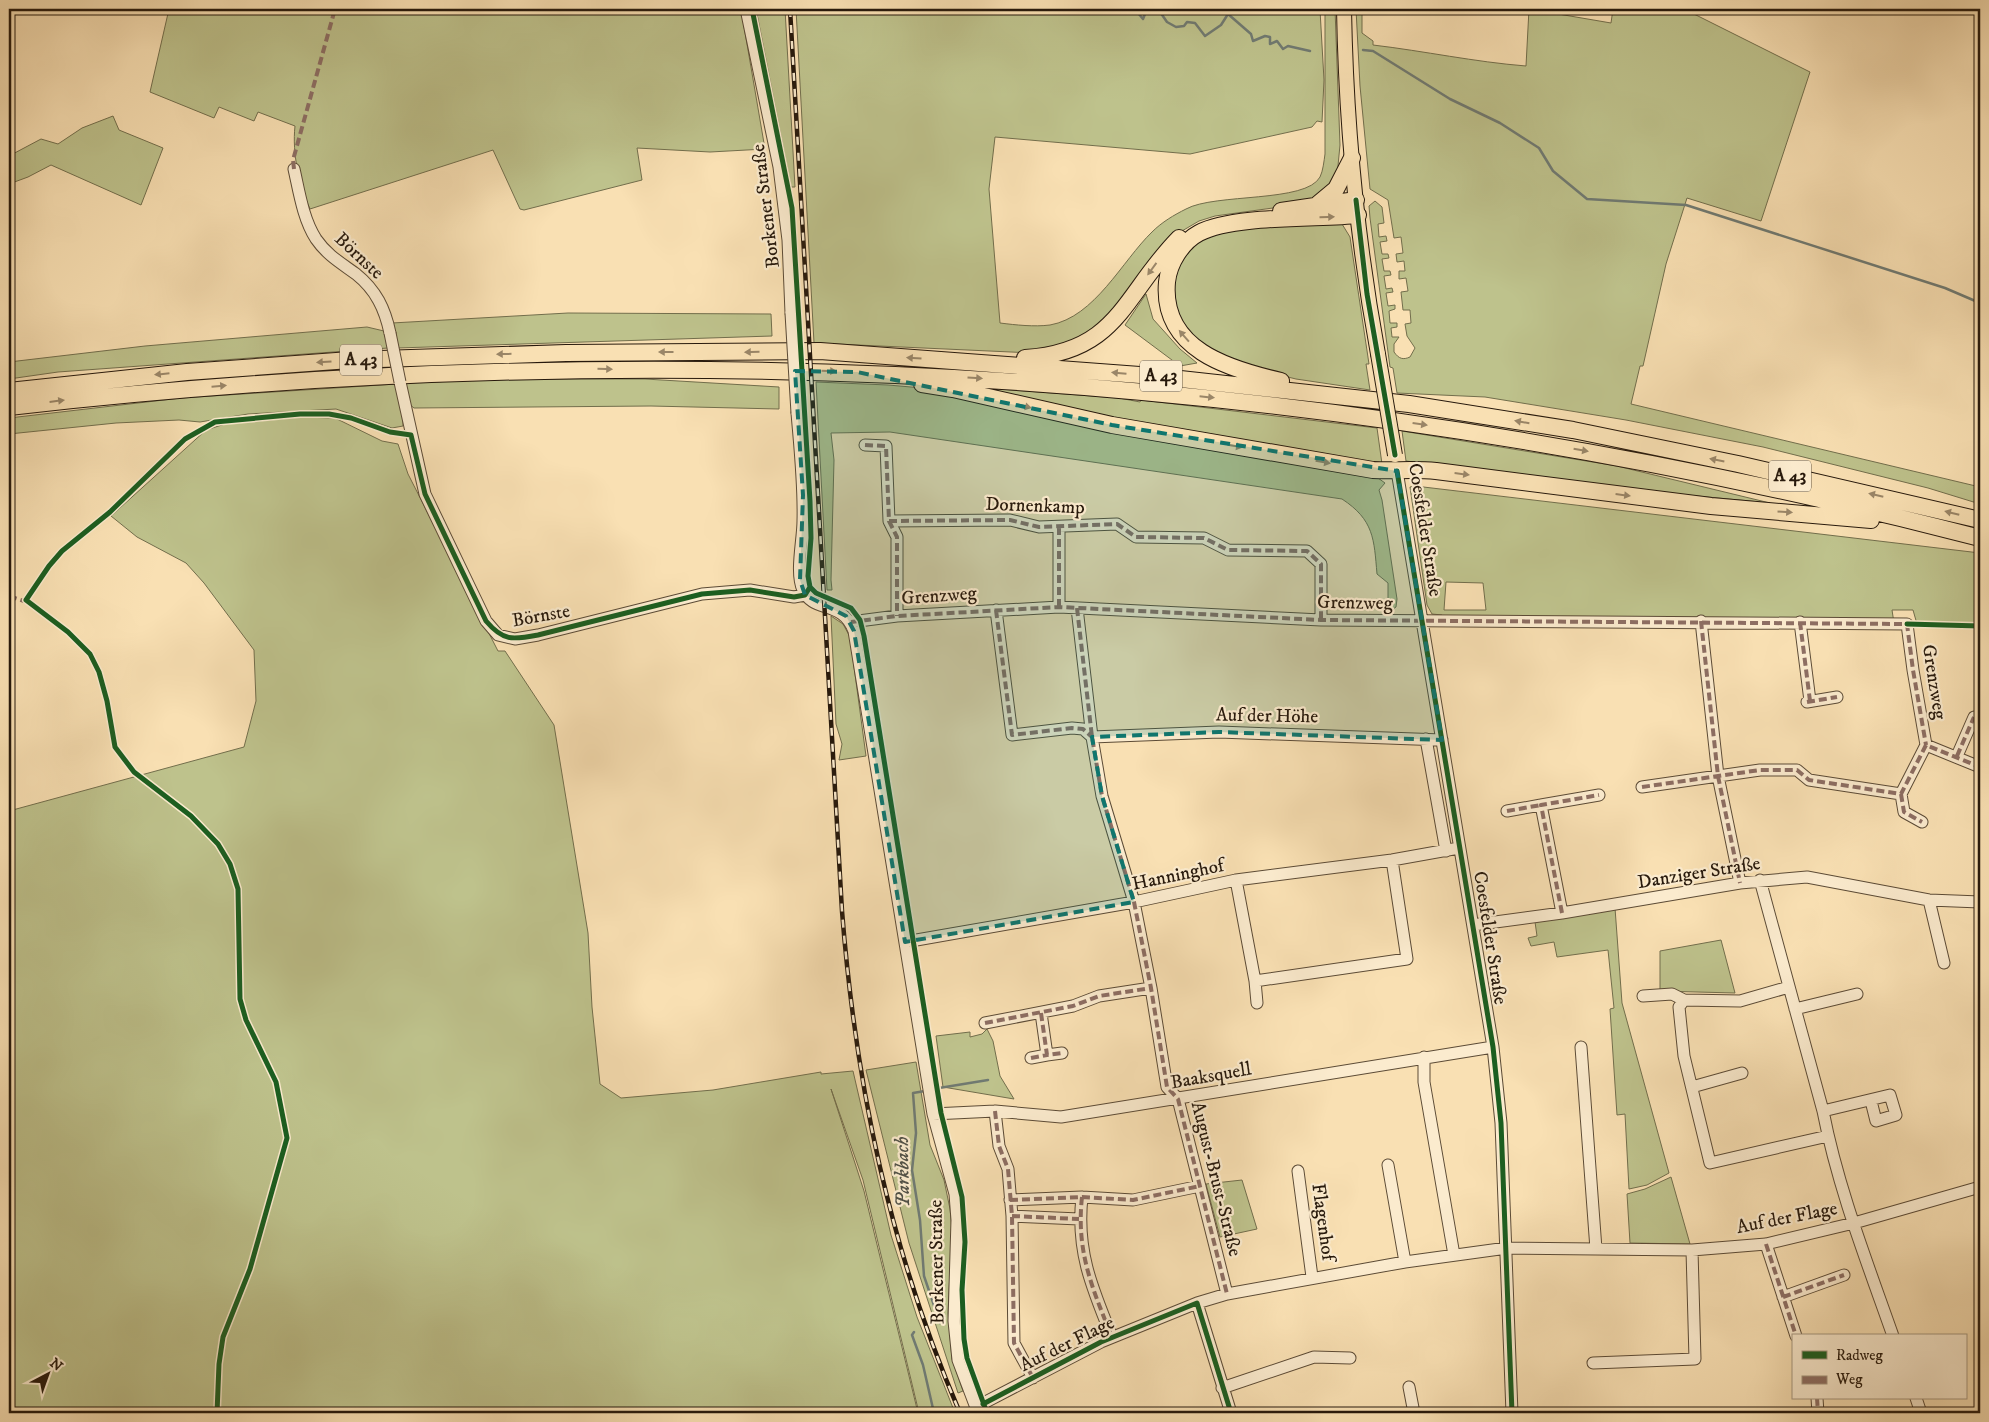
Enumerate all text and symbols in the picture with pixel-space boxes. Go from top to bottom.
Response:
street label: Borkener Straße [747,143,785,269]
one-way arrow [1320,213,1336,221]
street label: Börnste [330,228,388,284]
one-way arrow [1147,262,1157,276]
one-way arrow [1178,330,1189,343]
road number: A 43 [340,344,382,376]
one-way arrow [658,348,674,356]
one-way arrow [744,348,760,356]
one-way arrow [495,350,511,358]
one-way arrow [906,353,922,361]
one-way arrow [316,359,332,367]
road number: A 43 [1140,361,1182,392]
one-way arrow [597,366,613,374]
one-way arrow [821,367,837,375]
one-way arrow [1110,368,1126,376]
one-way arrow [154,371,170,379]
one-way arrow [968,374,984,382]
one-way arrow [211,381,227,389]
one-way arrow [1199,393,1215,401]
one-way arrow [49,397,65,405]
one-way arrow [1016,402,1031,410]
one-way arrow [1513,417,1529,425]
one-way arrow [1413,421,1429,429]
one-way arrow [1227,443,1243,451]
one-way arrow [1573,446,1589,454]
one-way arrow [1709,455,1725,463]
one-way arrow [1316,458,1332,466]
road number: A 43 [1769,461,1811,492]
street label: Coesfelder Straße [1403,462,1447,598]
one-way arrow [1455,470,1471,478]
one-way arrow [1616,491,1632,499]
one-way arrow [1868,491,1883,499]
street label: Dornenkamp [985,493,1085,519]
one-way arrow [1777,509,1793,517]
one-way arrow [1944,509,1959,517]
street label: Grenzweg [900,582,978,610]
street label: Grenzweg [1317,591,1394,615]
street label: Börnste [510,600,572,632]
street label: Grenzweg [1917,643,1951,722]
street label: Auf der Höhe [1216,704,1319,728]
street label: Danziger Straße [1636,852,1762,894]
street label: Hanninghof [1130,853,1229,896]
street label: Coesfelder Straße [1468,870,1512,1006]
street label: Baaksquell [1169,1058,1254,1095]
street label: August-Brust-Straße [1186,1099,1246,1259]
water label: Parkbach [890,1136,916,1208]
street label: Flagenhof [1306,1182,1340,1265]
street label: Auf der Flage [1735,1197,1840,1239]
street label: Borkener Straße [924,1199,950,1325]
street label: Auf der Flage [1016,1311,1118,1377]
legend [1792,1334,1966,1400]
text: Radweg [1836,1346,1884,1365]
north arrow [22,1350,72,1400]
text: N [46,1354,66,1376]
text: Weg [1835,1370,1863,1389]

